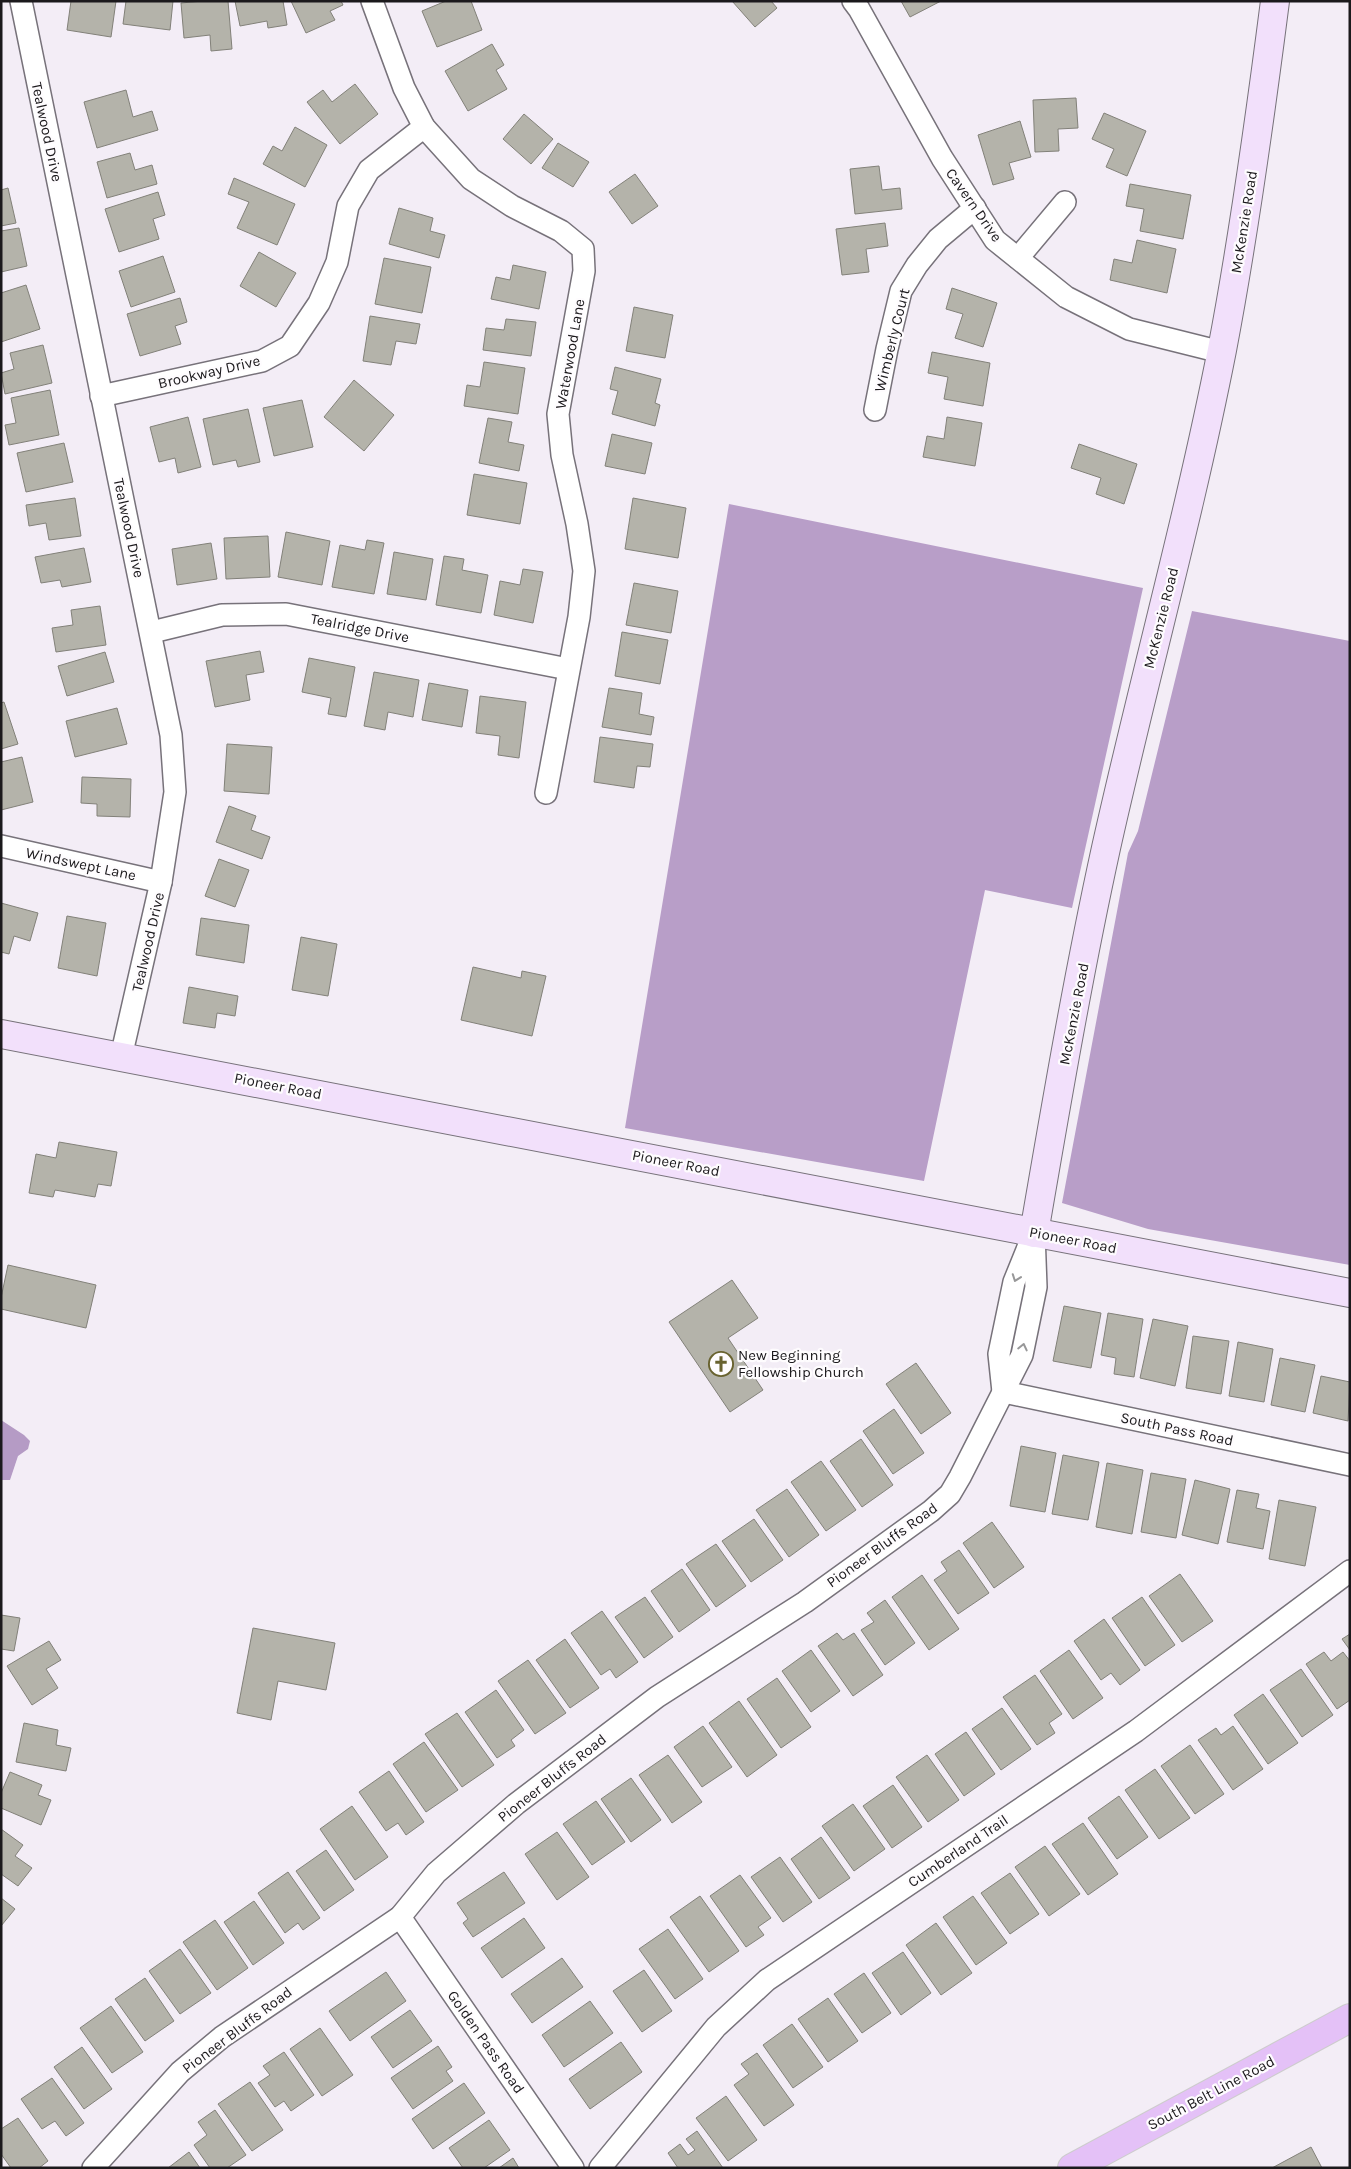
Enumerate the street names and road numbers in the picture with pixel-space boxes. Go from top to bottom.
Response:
street label: Tealwood Drive [28,81,66,183]
street label: Cavern Drive [942,165,1006,245]
street label: McKenzie Road [1227,169,1261,275]
street label: Wimberly Court [870,286,914,394]
street label: Waterwood Lane [551,297,589,411]
street label: Brookway Drive [156,351,262,393]
street label: Tealwood Drive [110,477,148,579]
street label: McKenzie Road [1140,566,1182,670]
street label: Tealridge Drive [309,610,411,646]
street label: Windswept Lane [24,844,138,884]
street label: Tealwood Drive [128,891,168,993]
street label: McKenzie Road [1055,961,1093,1067]
street label: Pioneer Road [233,1069,323,1103]
street label: Pioneer Road [631,1146,721,1180]
street label: Pioneer Road [1028,1223,1118,1257]
street label: South Pass Road [1119,1408,1235,1450]
street label: Pioneer Bluffs Road [823,1499,941,1591]
street label: Pioneer Bluffs Road [494,1730,610,1826]
street label: Cumberland Trail [904,1811,1012,1891]
street label: Pioneer Bluffs Road [179,1983,295,2077]
street label: Golden Pass Road [444,1987,528,2097]
street label: South Belt Line Road [1144,2052,1278,2134]

